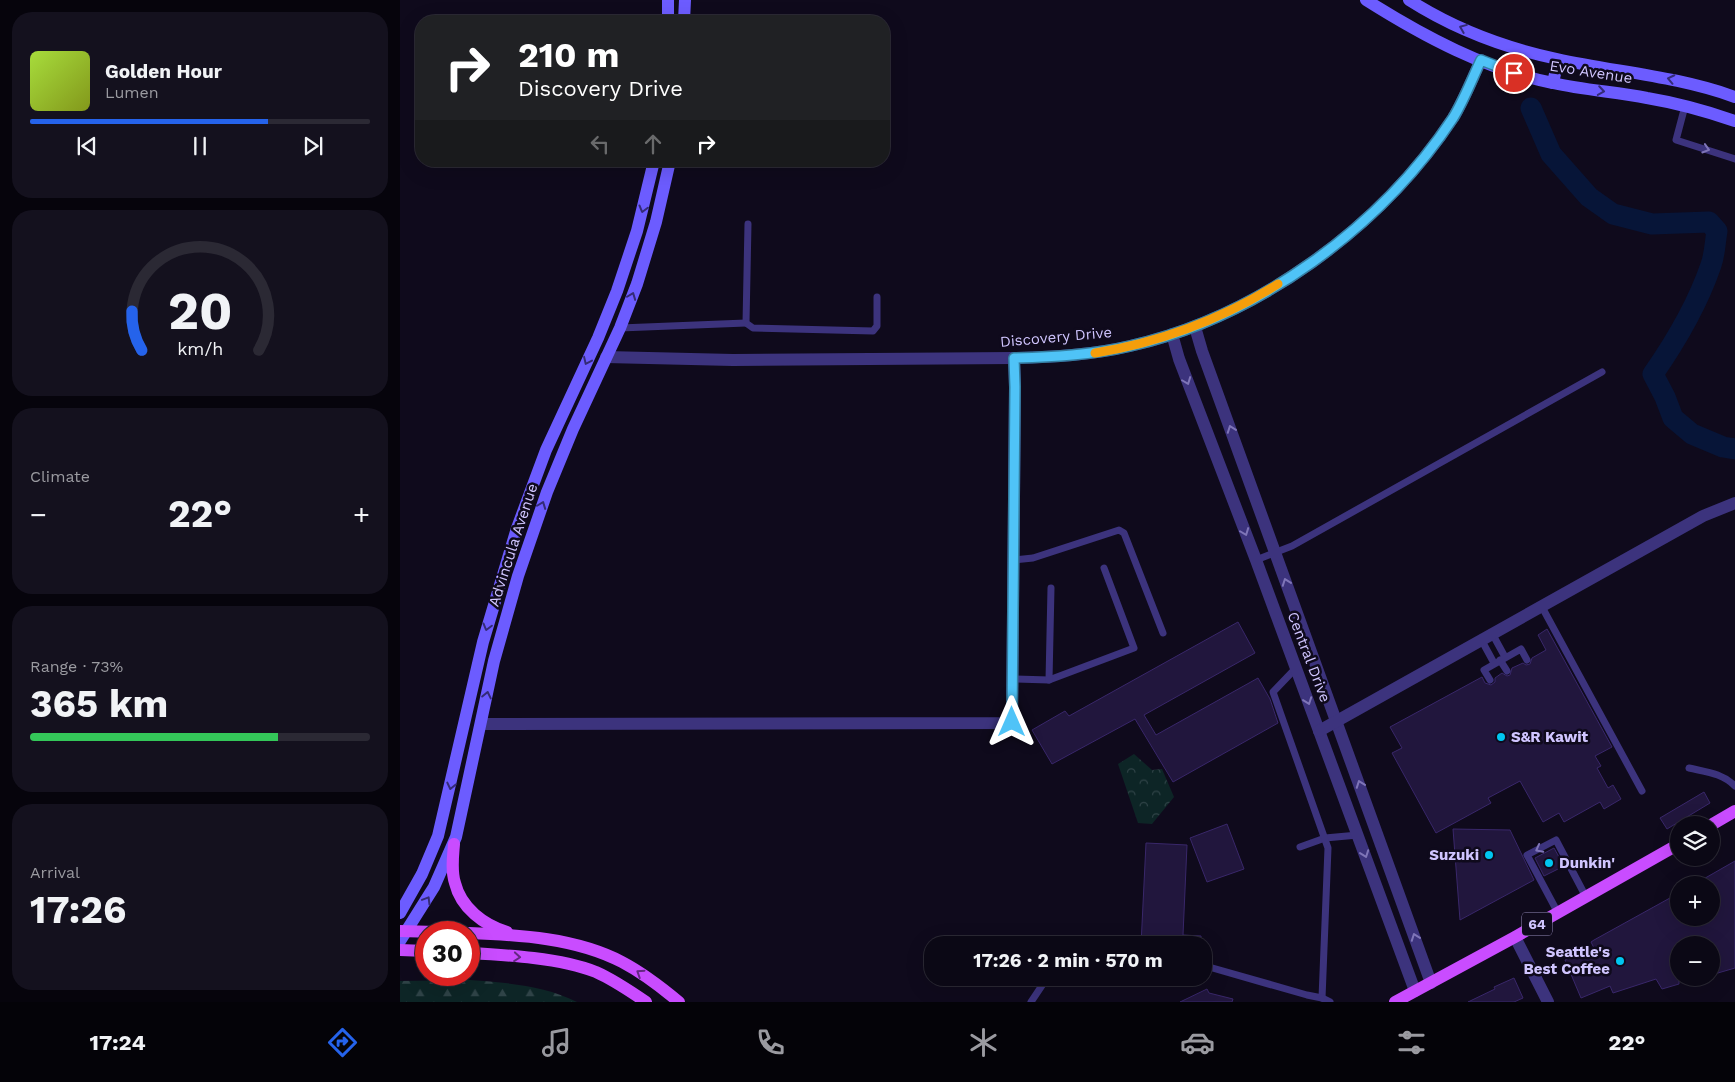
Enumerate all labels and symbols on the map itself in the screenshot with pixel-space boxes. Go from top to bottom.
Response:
one-way arrow [1459,24,1468,34]
pin [1493,52,1535,94]
street label: Evo Avenue [1548,57,1634,87]
one-way arrow [1667,74,1676,85]
one-way arrow [1597,85,1605,95]
one-way arrow [1701,143,1709,153]
one-way arrow [638,204,649,213]
one-way arrow [626,292,636,301]
street label: Discovery Drive [999,323,1113,351]
one-way arrow [583,356,593,365]
one-way arrow [1181,376,1191,385]
one-way arrow [1227,425,1237,434]
street label: Advincula Avenue [485,481,541,609]
one-way arrow [536,502,546,510]
one-way arrow [1239,528,1249,536]
one-way arrow [1282,578,1292,587]
street label: Central Drive [1284,609,1334,705]
one-way arrow [482,623,493,632]
one-way arrow [481,690,492,699]
position arrow [985,695,1037,747]
one-way arrow [1302,696,1312,705]
place label: S&R Kawit [1511,728,1589,746]
marker: S&R Kawit [1495,731,1507,743]
one-way arrow [1356,780,1366,789]
one-way arrow [446,781,457,790]
one-way arrow [1535,843,1544,853]
place label: Suzuki [1429,846,1479,864]
one-way arrow [1359,849,1369,857]
marker: Suzuki [1483,849,1495,861]
place label: Dunkin' [1559,854,1615,872]
marker: Dunkin' [1543,857,1555,869]
one-way arrow [420,896,430,905]
road number: 64 [1522,912,1552,936]
speed limit sign: 30 [415,921,480,986]
one-way arrow [1411,933,1421,941]
place label: Seattle's Best Coffee [1524,943,1610,978]
one-way arrow [514,951,522,962]
marker: Seattle's Best Coffee [1614,955,1626,967]
one-way arrow [636,970,645,979]

